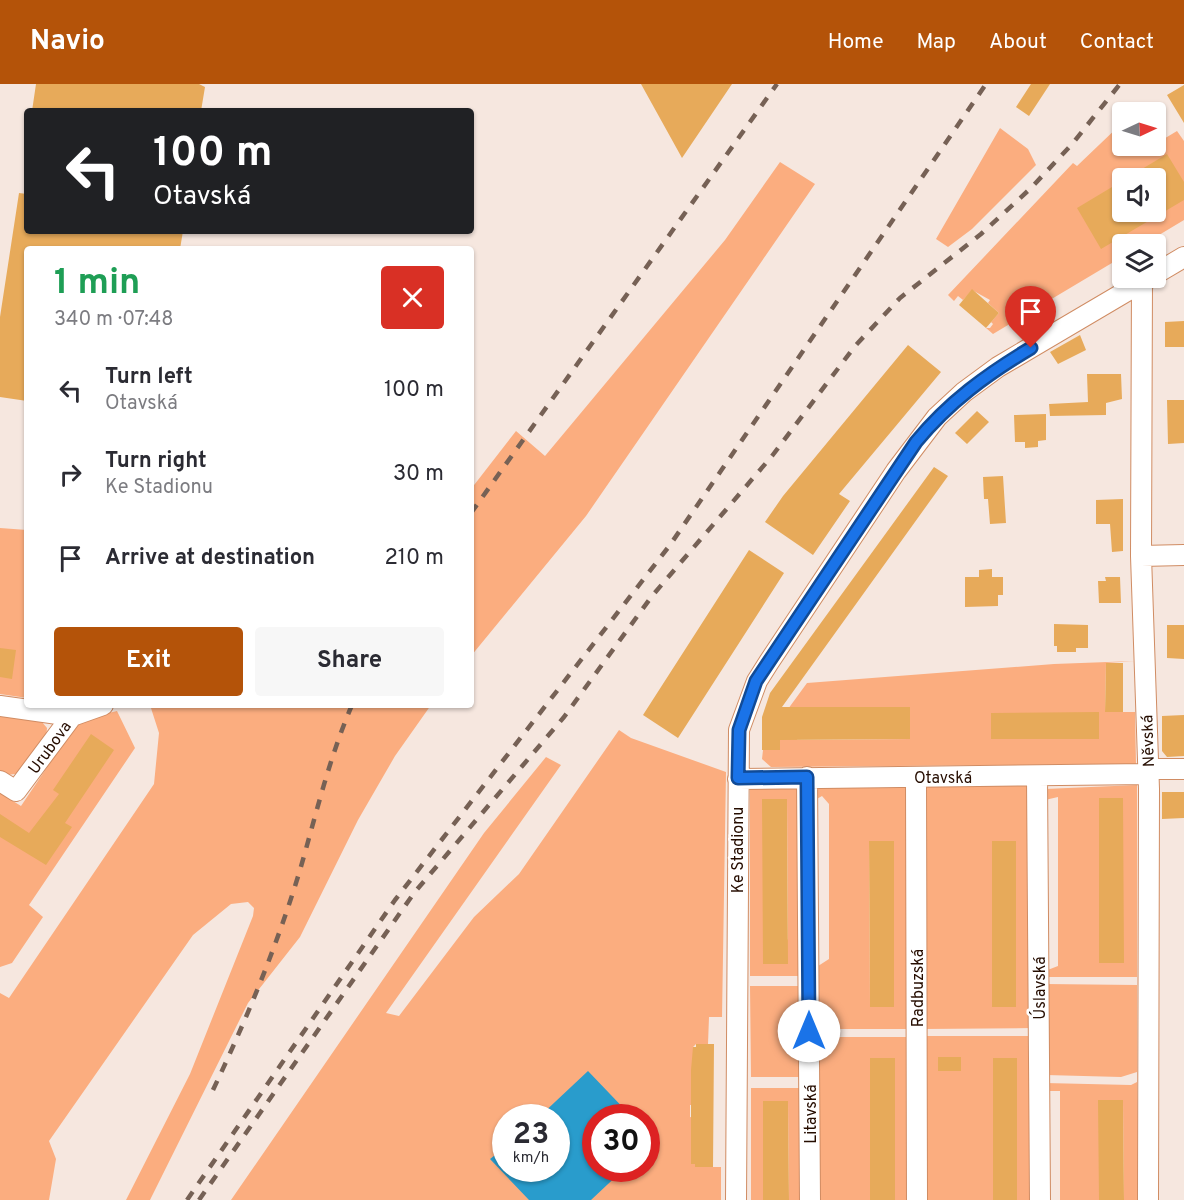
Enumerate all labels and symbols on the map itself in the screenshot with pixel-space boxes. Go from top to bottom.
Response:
north arrow [1112,102,1166,156]
pin [1005,286,1056,348]
street label: Něvská [1138,714,1160,767]
street label: Urubova [25,718,76,779]
street label: Otavská [914,769,972,789]
street label: Ke Stadionu [729,807,749,893]
street label: Radbuzská [909,949,929,1027]
street label: Úslavská [1029,956,1051,1020]
position arrow [777,999,841,1063]
street label: Litavská [802,1084,822,1144]
speed limit sign: 30 [582,1104,660,1182]

